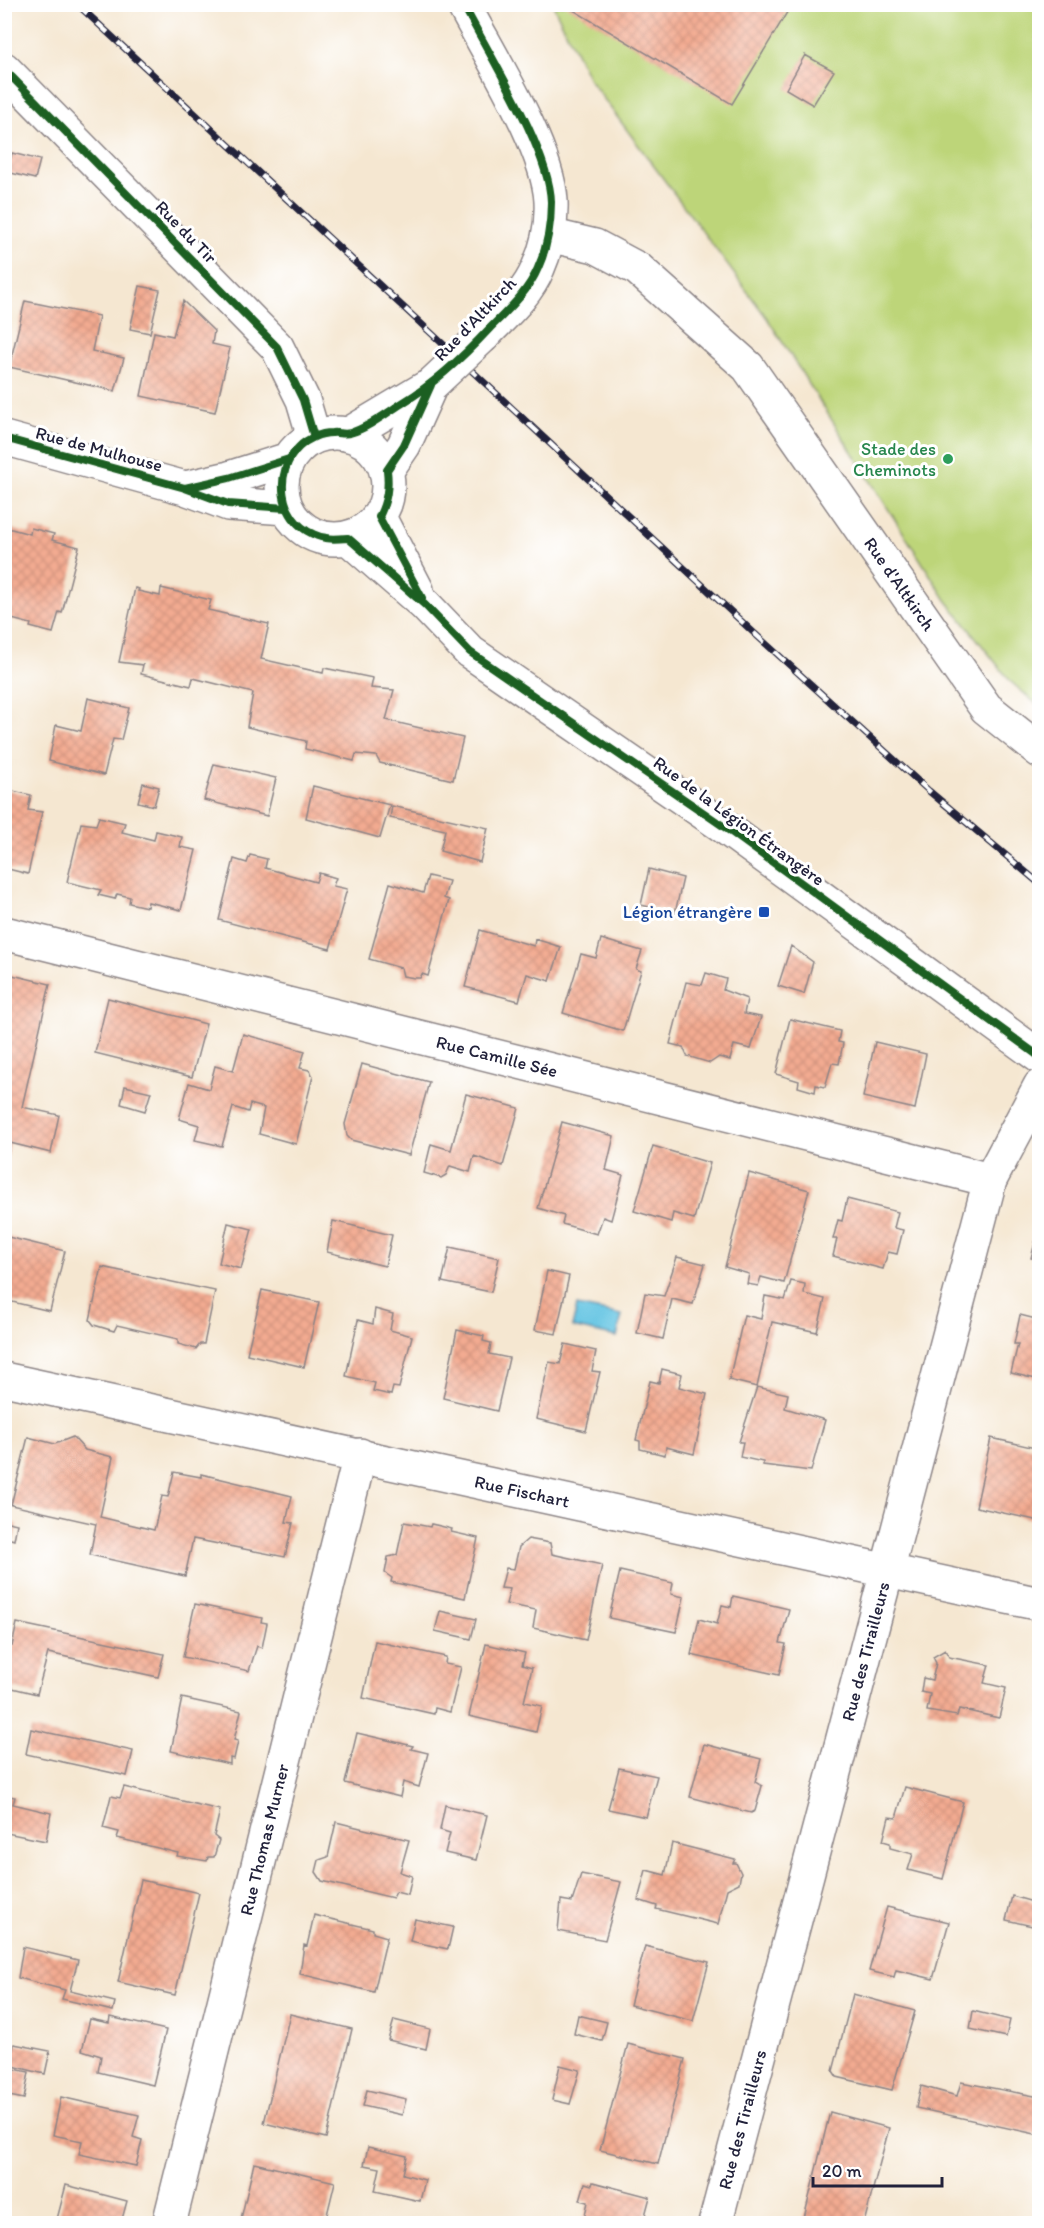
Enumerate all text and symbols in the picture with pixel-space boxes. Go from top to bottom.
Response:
street label: Rue du Tir [151,196,221,268]
street label: Rue d'Altkirch [429,272,521,366]
street label: Rue de Mulhouse [33,421,165,477]
place label: Stade des Cheminots [853,438,936,481]
marker: Stade des Cheminots [941,452,955,466]
street label: Rue d'Altkirch [859,533,940,635]
street label: Rue de la Légion Étrangère [649,751,829,891]
place label: Légion étrangère [623,901,752,923]
marker: Légion étrangère [757,905,771,919]
street label: Rue Camille Sée [434,1031,560,1082]
street label: Rue Fischart [472,1470,572,1513]
street label: Rue des Tirailleurs [837,1579,895,1724]
street label: Rue Thomas Murner [235,1761,294,1918]
street label: Rue des Tirailleurs [714,2047,771,2192]
scale bar [813,2150,942,2188]
text: 20 m [822,2160,862,2182]

